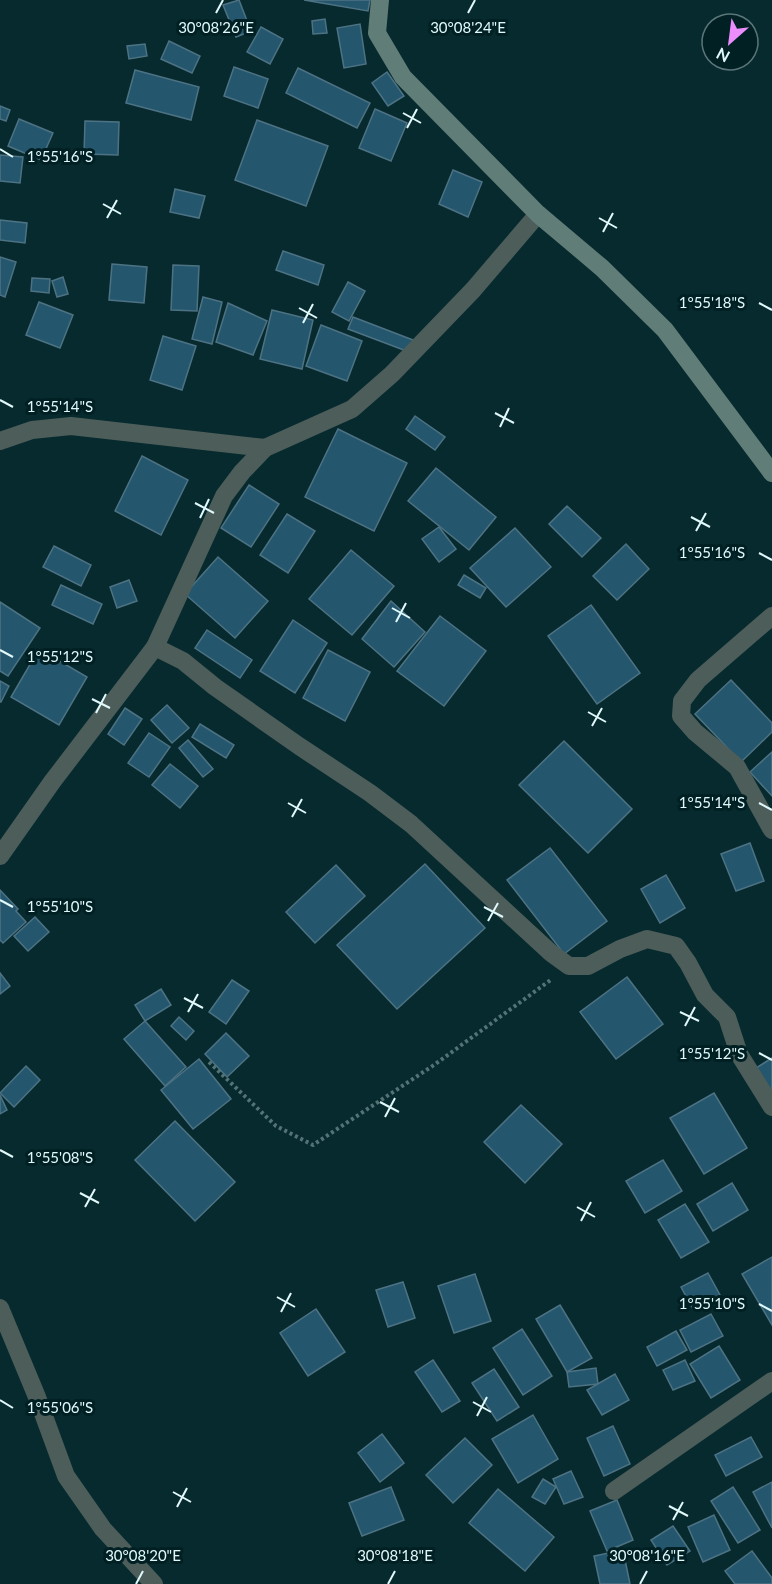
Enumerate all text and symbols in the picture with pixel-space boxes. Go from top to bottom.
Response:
north arrow [700,12,760,72]
text: 30°08'26"E [178,18,254,36]
text: 30°08'24"E [430,18,506,36]
text: N [713,44,733,67]
text: 1°55'16"S [27,147,93,165]
text: 1°55'18"S [679,293,745,311]
text: 1°55'14"S [27,397,93,415]
text: 1°55'16"S [679,543,745,561]
text: 1°55'12"S [27,647,93,665]
text: 1°55'14"S [679,793,745,811]
text: 1°55'10"S [27,897,93,915]
text: 1°55'12"S [679,1044,745,1062]
text: 1°55'08"S [27,1148,93,1166]
text: 1°55'10"S [679,1294,745,1312]
text: 1°55'06"S [27,1398,93,1416]
text: 30°08'20"E [105,1546,181,1564]
text: 30°08'18"E [357,1546,433,1564]
text: 30°08'16"E [609,1546,685,1564]

